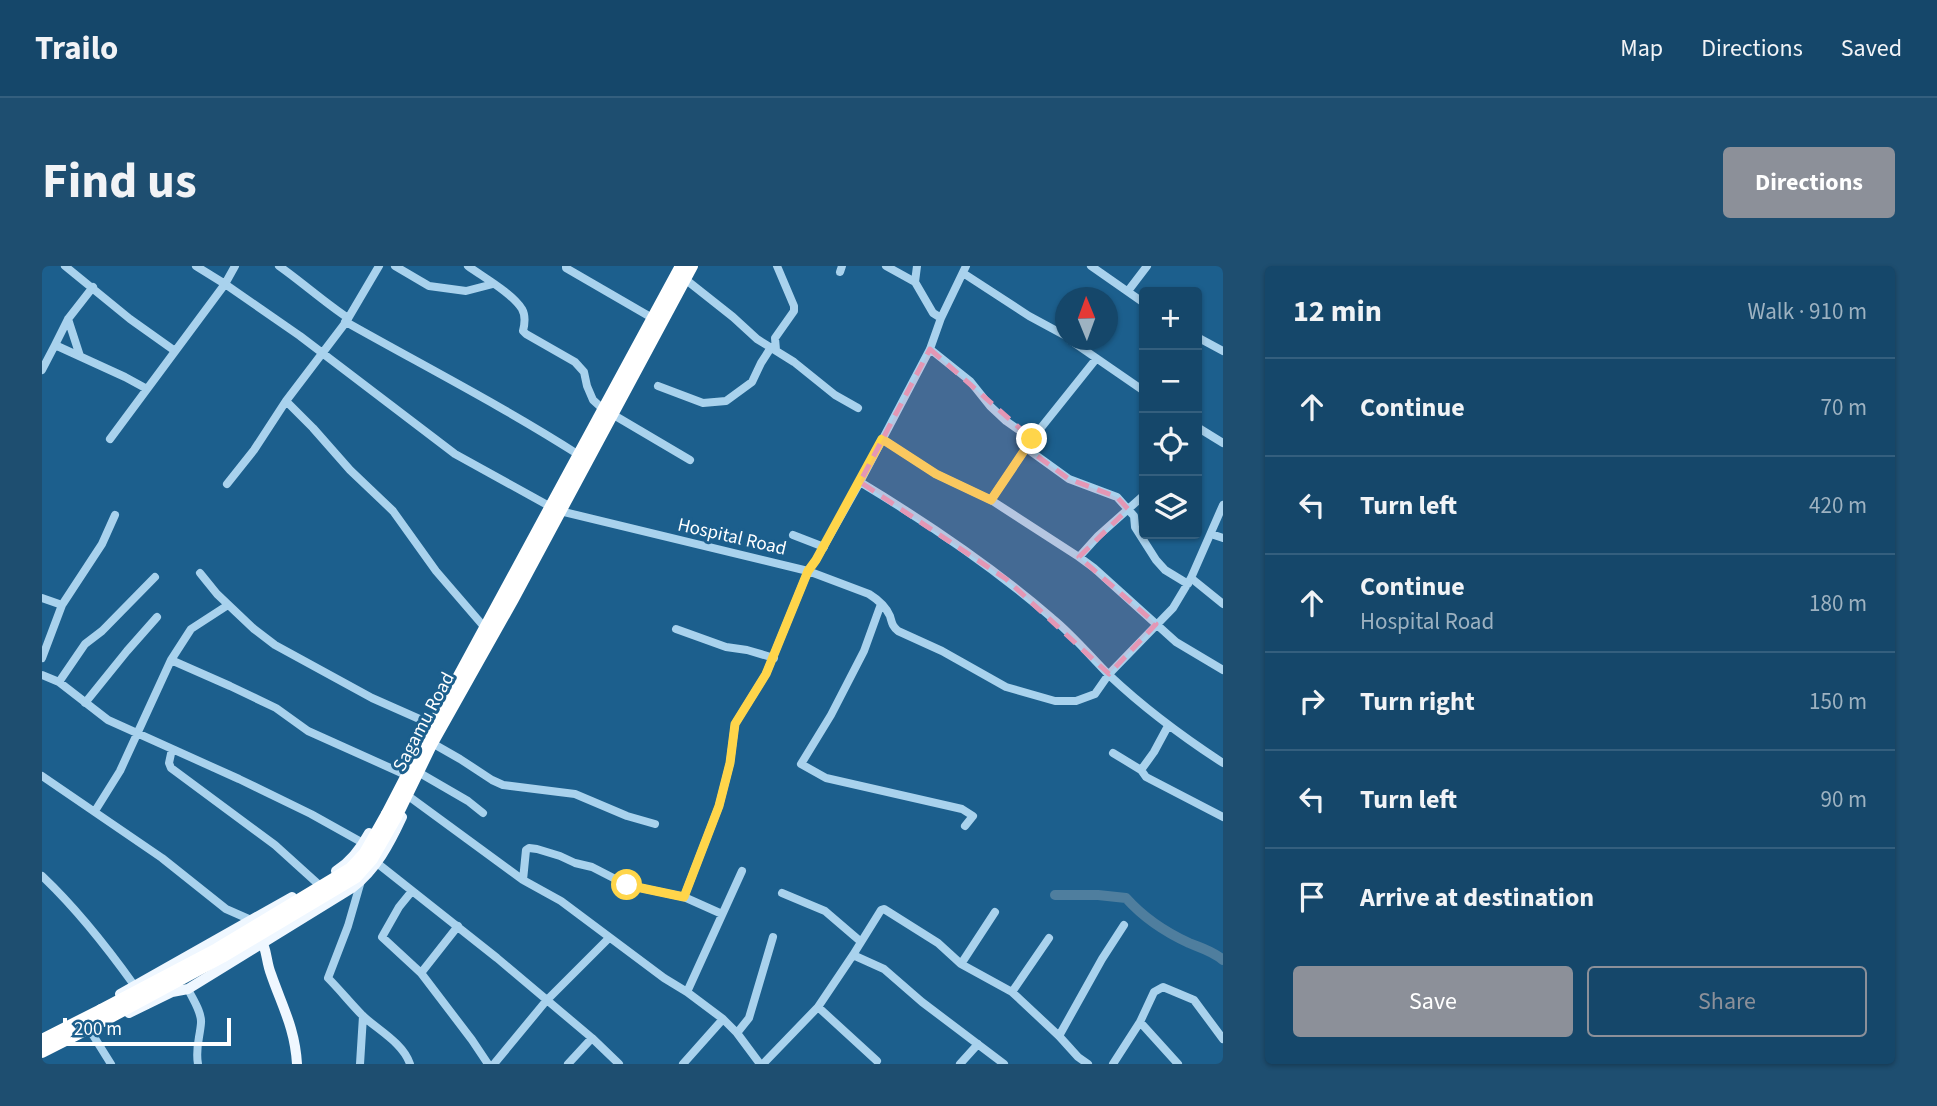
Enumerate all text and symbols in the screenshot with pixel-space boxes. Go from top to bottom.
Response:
text: Trailo [35,25,118,72]
text: Map [1620,31,1663,66]
text: Directions [1701,31,1803,66]
text: Saved [1841,31,1902,66]
text: Find us [42,147,197,217]
button: Directions [1723,147,1895,218]
north arrow [1055,287,1118,350]
map controls [1139,287,1202,539]
button: + [1139,287,1202,350]
text: 12 min [1293,290,1382,333]
text: Walk · 910 m [1748,295,1867,328]
button: − [1139,350,1202,413]
icon: ahead [1293,388,1331,426]
text: Continue [1360,389,1465,426]
text: 70 m [1820,391,1867,424]
button: locate [1139,413,1202,476]
route end [1016,423,1047,454]
button: layers [1139,476,1202,539]
icon: left [1293,486,1331,524]
text: Turn left [1360,487,1457,524]
text: 420 m [1809,489,1867,522]
street label: Hospital Road [675,511,789,563]
text: Continue [1360,568,1465,605]
icon: ahead [1293,584,1331,622]
text: 180 m [1809,587,1867,620]
text: Hospital Road [1360,605,1494,638]
street label: Sagamu Road [386,667,462,777]
icon: right [1293,682,1331,720]
text: Turn right [1360,683,1475,720]
text: 150 m [1809,685,1867,718]
icon: left [1293,780,1331,818]
text: Turn left [1360,781,1457,818]
text: 90 m [1820,783,1867,816]
route start [611,869,642,900]
icon: arrive [1293,878,1331,916]
text: Arrive at destination [1360,879,1594,916]
button: Save [1293,966,1573,1037]
button: Share [1587,966,1867,1037]
scale bar [63,1015,231,1047]
text: 200 m [74,1016,122,1043]

